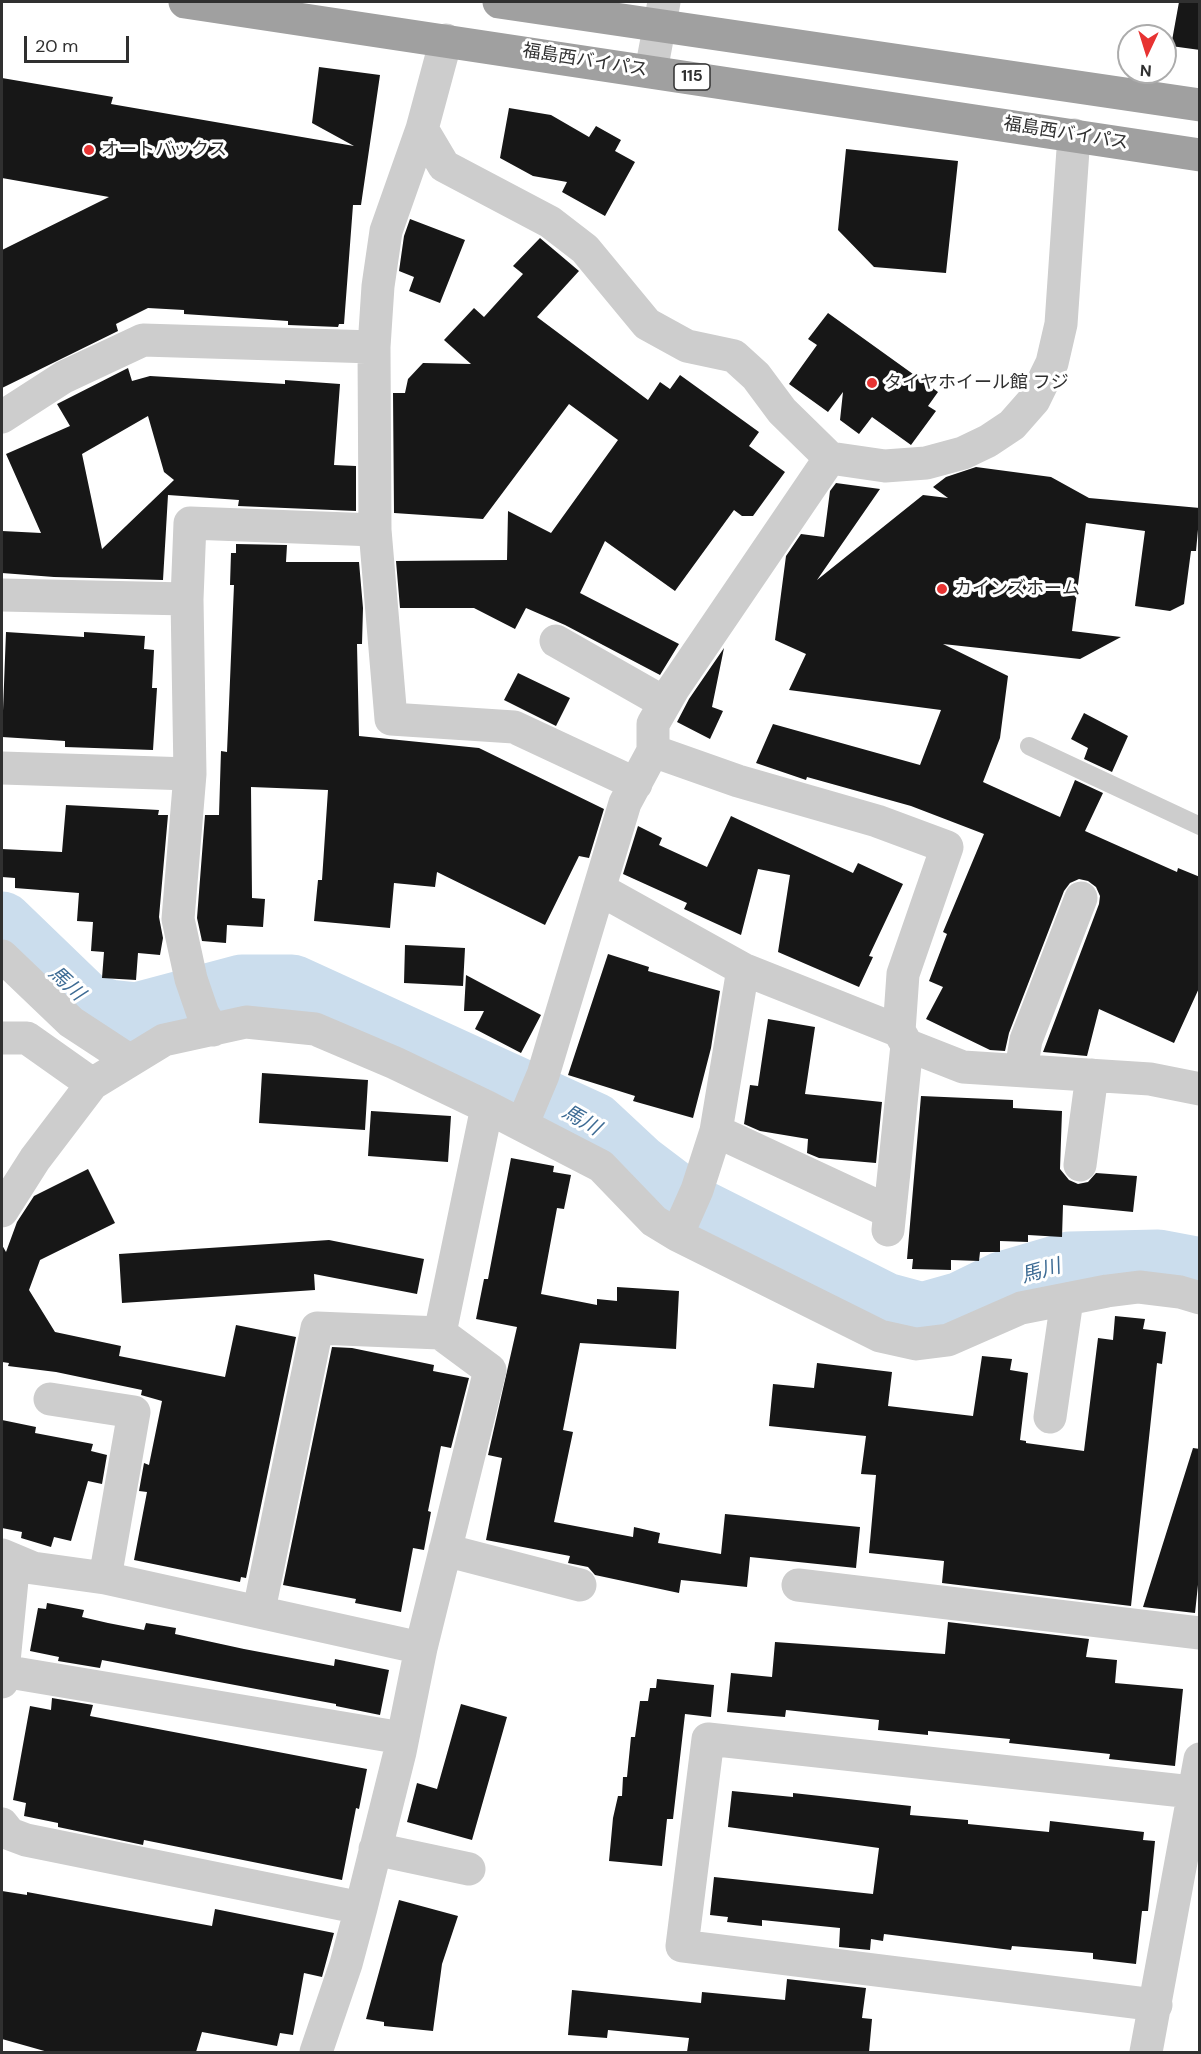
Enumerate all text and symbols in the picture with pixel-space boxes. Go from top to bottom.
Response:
scale bar [27,24,132,62]
north arrow [1117,24,1177,84]
text: 20 m [35,34,78,58]
street label: 福島西バイパス [521,40,649,82]
text: N [1139,60,1152,81]
road number: 115 [674,64,710,90]
street label: 福島西バイパス [1002,113,1130,155]
place label: オートバックス [101,139,227,161]
marker: オートバックス [82,143,96,157]
place label: タイヤホイール館 フジ [884,372,1069,394]
marker: タイヤホイール館 フジ [865,376,879,390]
place label: カインズホーム [954,578,1080,600]
marker: カインズホーム [935,582,949,596]
water label: 馬川 [43,962,89,1006]
water label: 馬川 [558,1101,604,1141]
water label: 馬川 [1018,1255,1064,1289]

